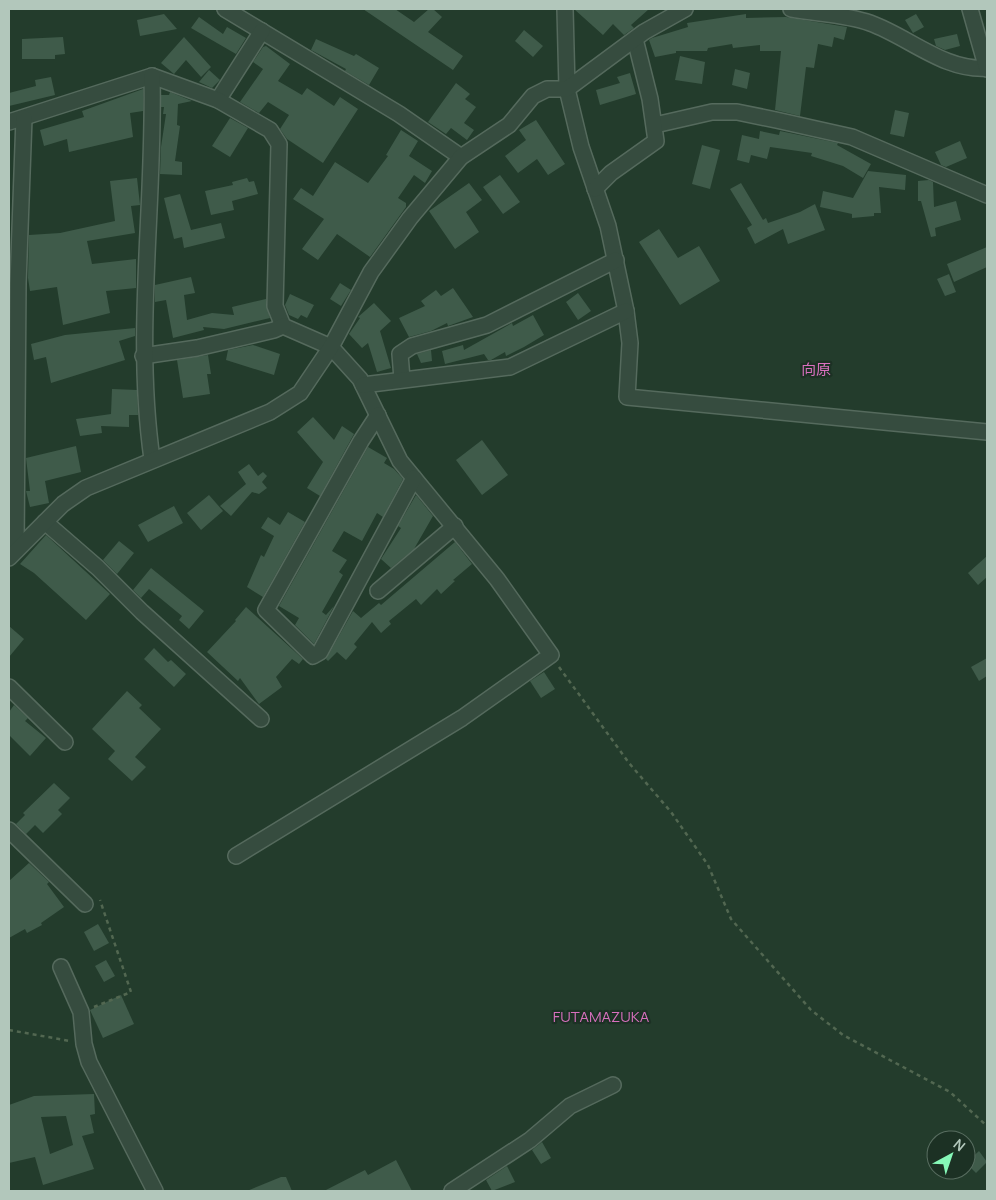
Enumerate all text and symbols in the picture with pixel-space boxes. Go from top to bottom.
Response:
district label: 向原 [801,359,831,380]
district label: FUTAMAZUKA [553,1006,650,1027]
north arrow [926,1130,976,1180]
text: N [950,1134,970,1155]

